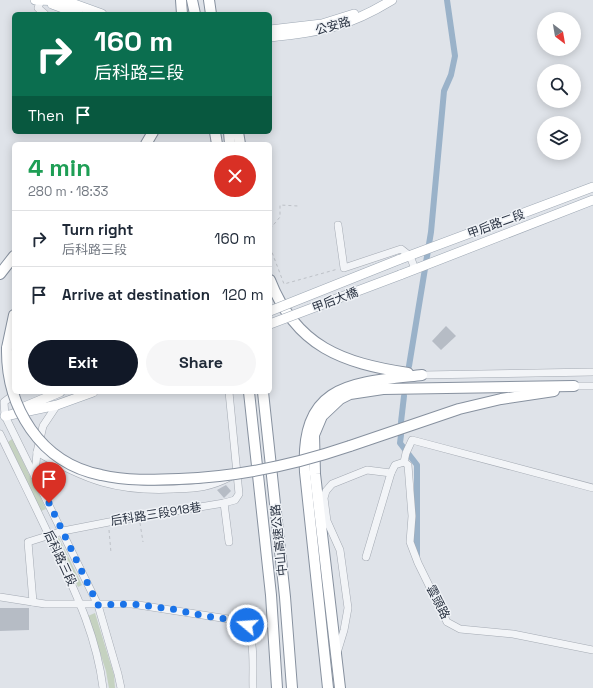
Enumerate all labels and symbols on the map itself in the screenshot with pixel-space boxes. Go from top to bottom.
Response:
north arrow [537,12,581,56]
street label: 公安路 [313,13,353,39]
street label: 甲后路二段 [465,206,527,242]
street label: 甲后大橋 [310,284,360,316]
pin [32,462,66,503]
street label: 后科路三段918巷 [109,499,203,529]
street label: 中山高速公路 [267,503,291,577]
street label: 后科路三段 [40,527,80,589]
street label: 雲頭路 [423,582,453,622]
position arrow [226,604,268,646]

